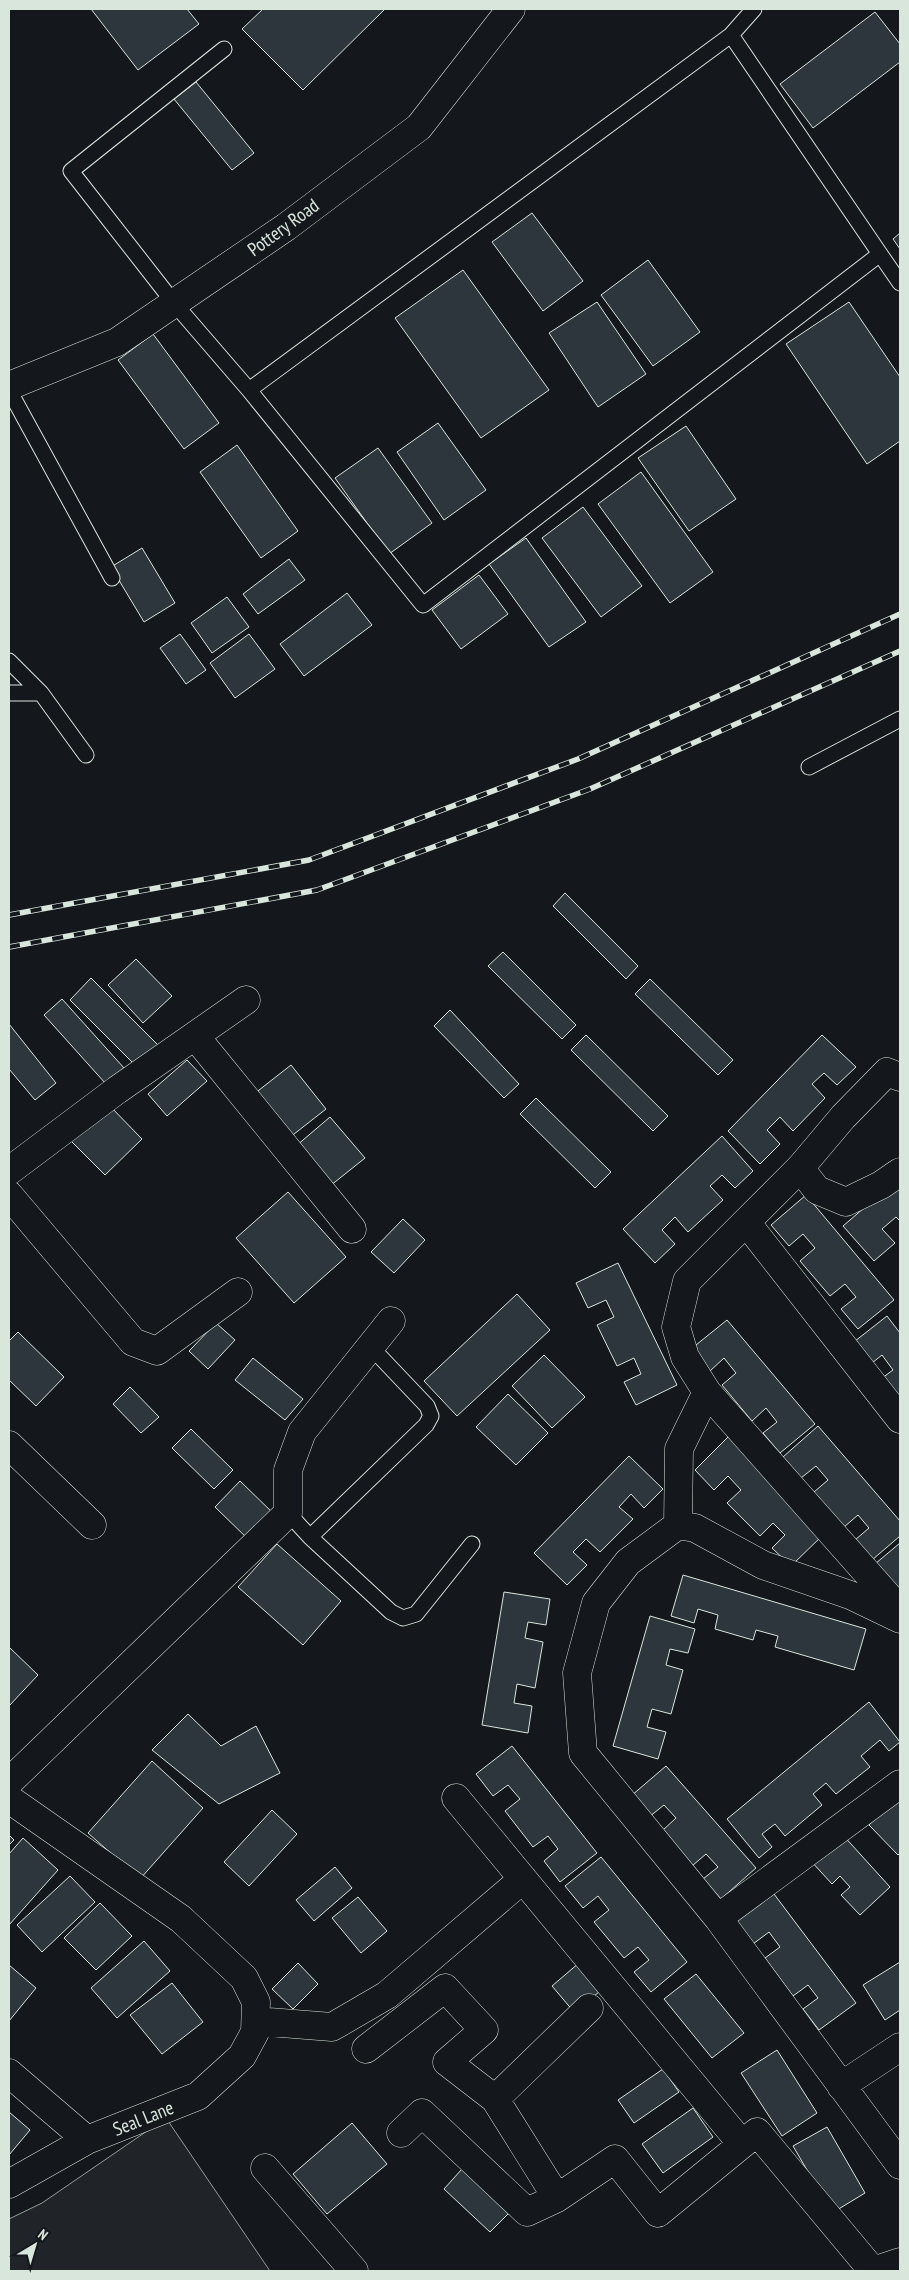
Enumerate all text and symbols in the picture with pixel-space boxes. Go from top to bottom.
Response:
street label: Pottery Road [243,193,323,261]
street label: Seal Lane [109,2095,177,2141]
north arrow [10,2220,60,2270]
text: N [34,2225,52,2244]

